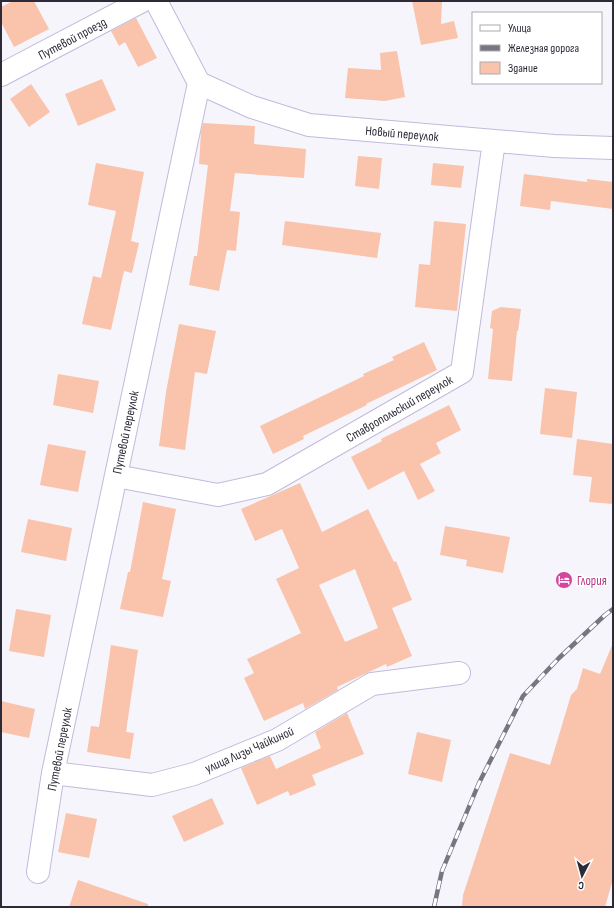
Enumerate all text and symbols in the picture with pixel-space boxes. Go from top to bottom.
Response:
legend [472,12,602,84]
street label: Путевой проезд [36,14,109,64]
text: Улица [508,21,532,36]
text: Железная дорога [508,41,580,56]
text: Здание [508,61,538,76]
street label: Новый переулок [365,123,439,145]
street label: Ставропольский переулок [343,372,456,446]
street label: Путевой переулок [109,389,143,475]
hotel icon: Глория [554,570,574,590]
place label: Глория [577,573,607,589]
street label: Путевой переулок [44,706,76,792]
street label: улица Лизы Чайкиной [202,723,296,777]
north arrow [562,856,602,896]
text: С [577,879,584,892]

